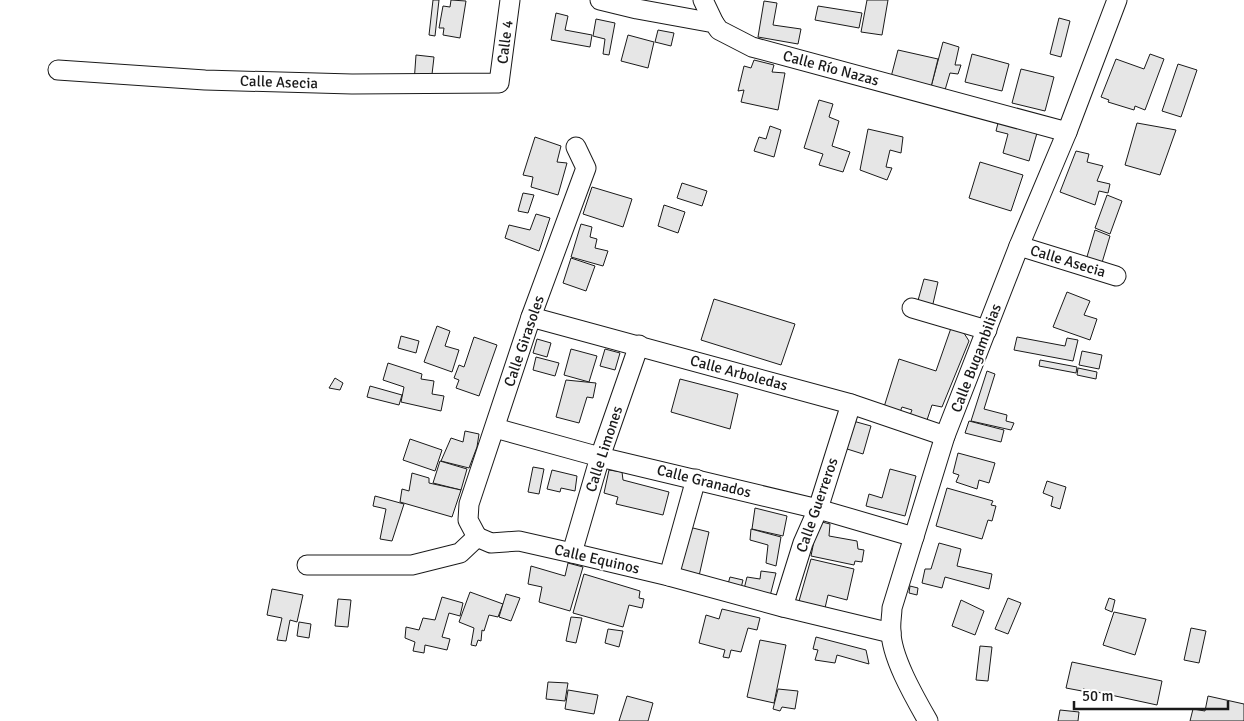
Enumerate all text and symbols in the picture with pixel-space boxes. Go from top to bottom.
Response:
street label: Calle 4 [493,19,517,65]
street label: Calle Río Nazas [781,47,881,90]
street label: Calle Asecia [240,72,318,92]
street label: Calle Asecia [1028,241,1108,281]
street label: Calle Girasoles [500,293,548,389]
street label: Calle Bugambilias [947,301,1005,415]
street label: Calle Arboledas [688,351,790,395]
street label: Calle Limones [582,403,627,494]
street label: Calle Guerreros [792,455,842,555]
street label: Calle Granados [655,461,753,502]
street label: Calle Equinos [553,540,642,578]
scale bar [1074,678,1228,710]
text: 50 m [1082,687,1113,705]

